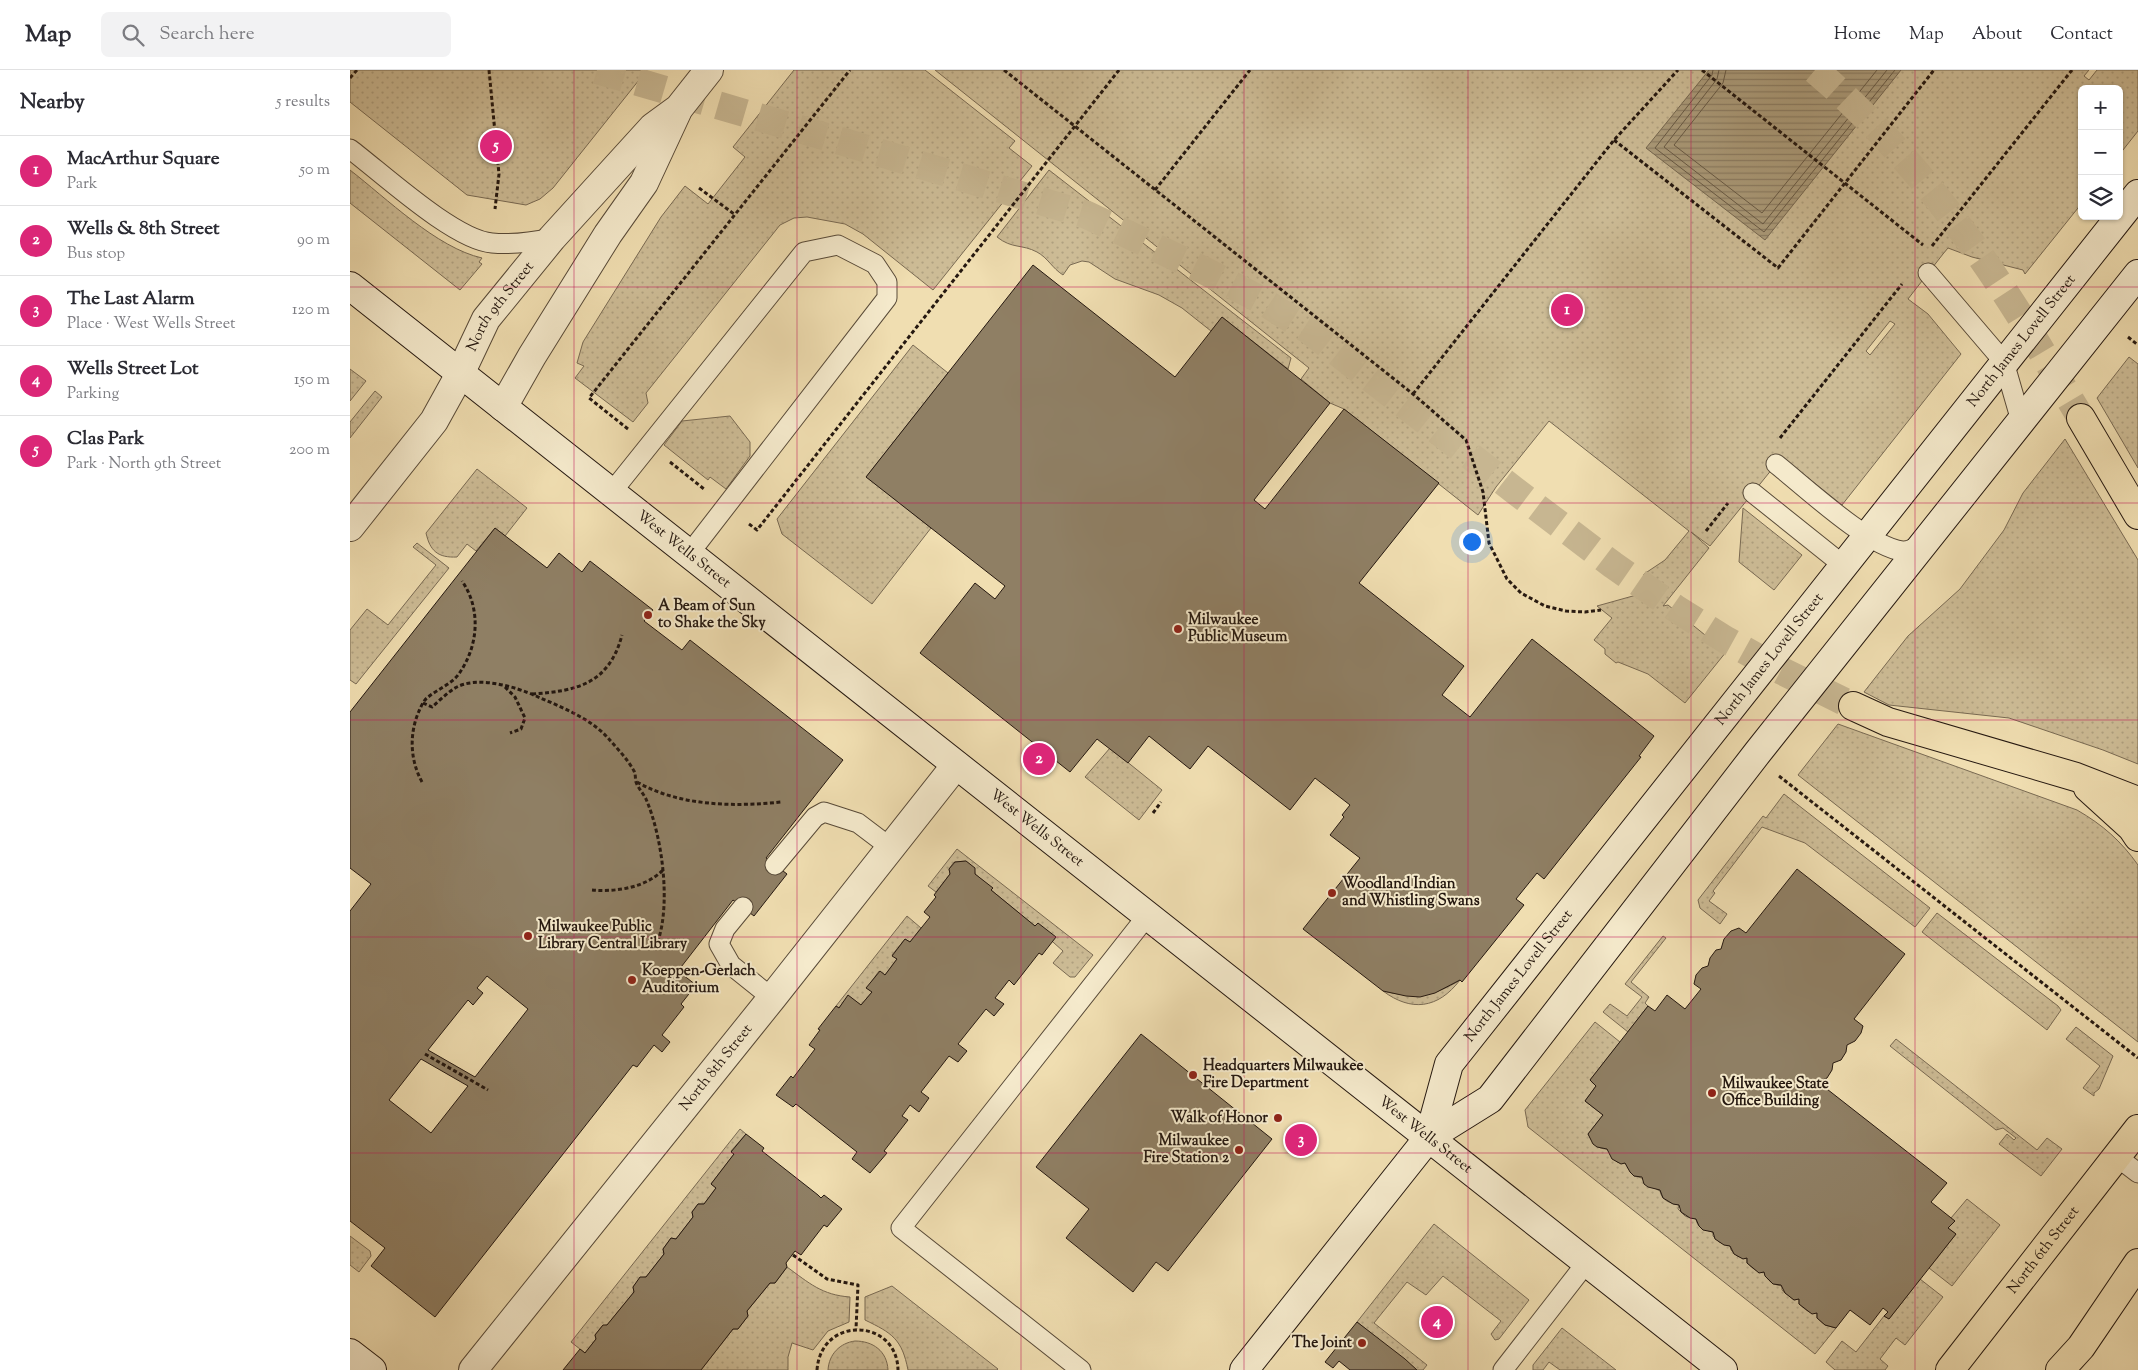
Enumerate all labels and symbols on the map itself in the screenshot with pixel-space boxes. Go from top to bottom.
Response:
pin: 5 [480,127,512,165]
street label: North 9th Street [462,257,539,355]
street label: North James Lovell Street [1962,270,2081,412]
pin: 1 [1551,291,1583,329]
street label: West Wells Street [632,506,735,593]
your location [1459,529,1485,555]
street label: North James Lovell Street [1710,588,1829,730]
place label: A Beam of Sun to Shake the Sky [658,596,766,634]
marker: A Beam of Sun to Shake the Sky [642,609,654,621]
place label: Milwaukee Public Museum [1188,610,1288,648]
marker: Milwaukee Public Museum [1172,623,1184,635]
pin: 2 [1023,740,1055,778]
street label: West Wells Street [985,784,1088,872]
place label: Woodland Indian and Whistling Swans [1342,874,1480,912]
marker: Woodland Indian and Whistling Swans [1326,887,1338,899]
street label: North James Lovell Street [1460,905,1578,1047]
place label: Milwaukee Public Library Central Library [538,917,688,955]
marker: Milwaukee Public Library Central Library [522,930,534,942]
place label: Koeppen-Gerlach Auditorium [642,961,756,999]
marker: Koeppen-Gerlach Auditorium [626,974,638,986]
street label: North 8th Street [675,1020,758,1116]
place label: Headquarters Milwaukee Fire Department [1203,1056,1363,1094]
marker: Headquarters Milwaukee Fire Department [1187,1069,1199,1081]
place label: Milwaukee State Office Building [1722,1074,1829,1112]
marker: Milwaukee State Office Building [1706,1087,1718,1099]
street label: West Wells Street [1374,1091,1477,1179]
place label: Walk of Honor [1170,1108,1268,1129]
marker: Walk of Honor [1272,1112,1284,1124]
pin: 3 [1285,1121,1317,1159]
place label: Milwaukee Fire Station 2 [1143,1131,1230,1169]
marker: Milwaukee Fire Station 2 [1233,1144,1245,1156]
street label: North 6th Street [2003,1202,2084,1298]
pin: 4 [1421,1303,1453,1341]
place label: The Joint [1292,1333,1353,1354]
marker: The Joint [1356,1337,1368,1349]

